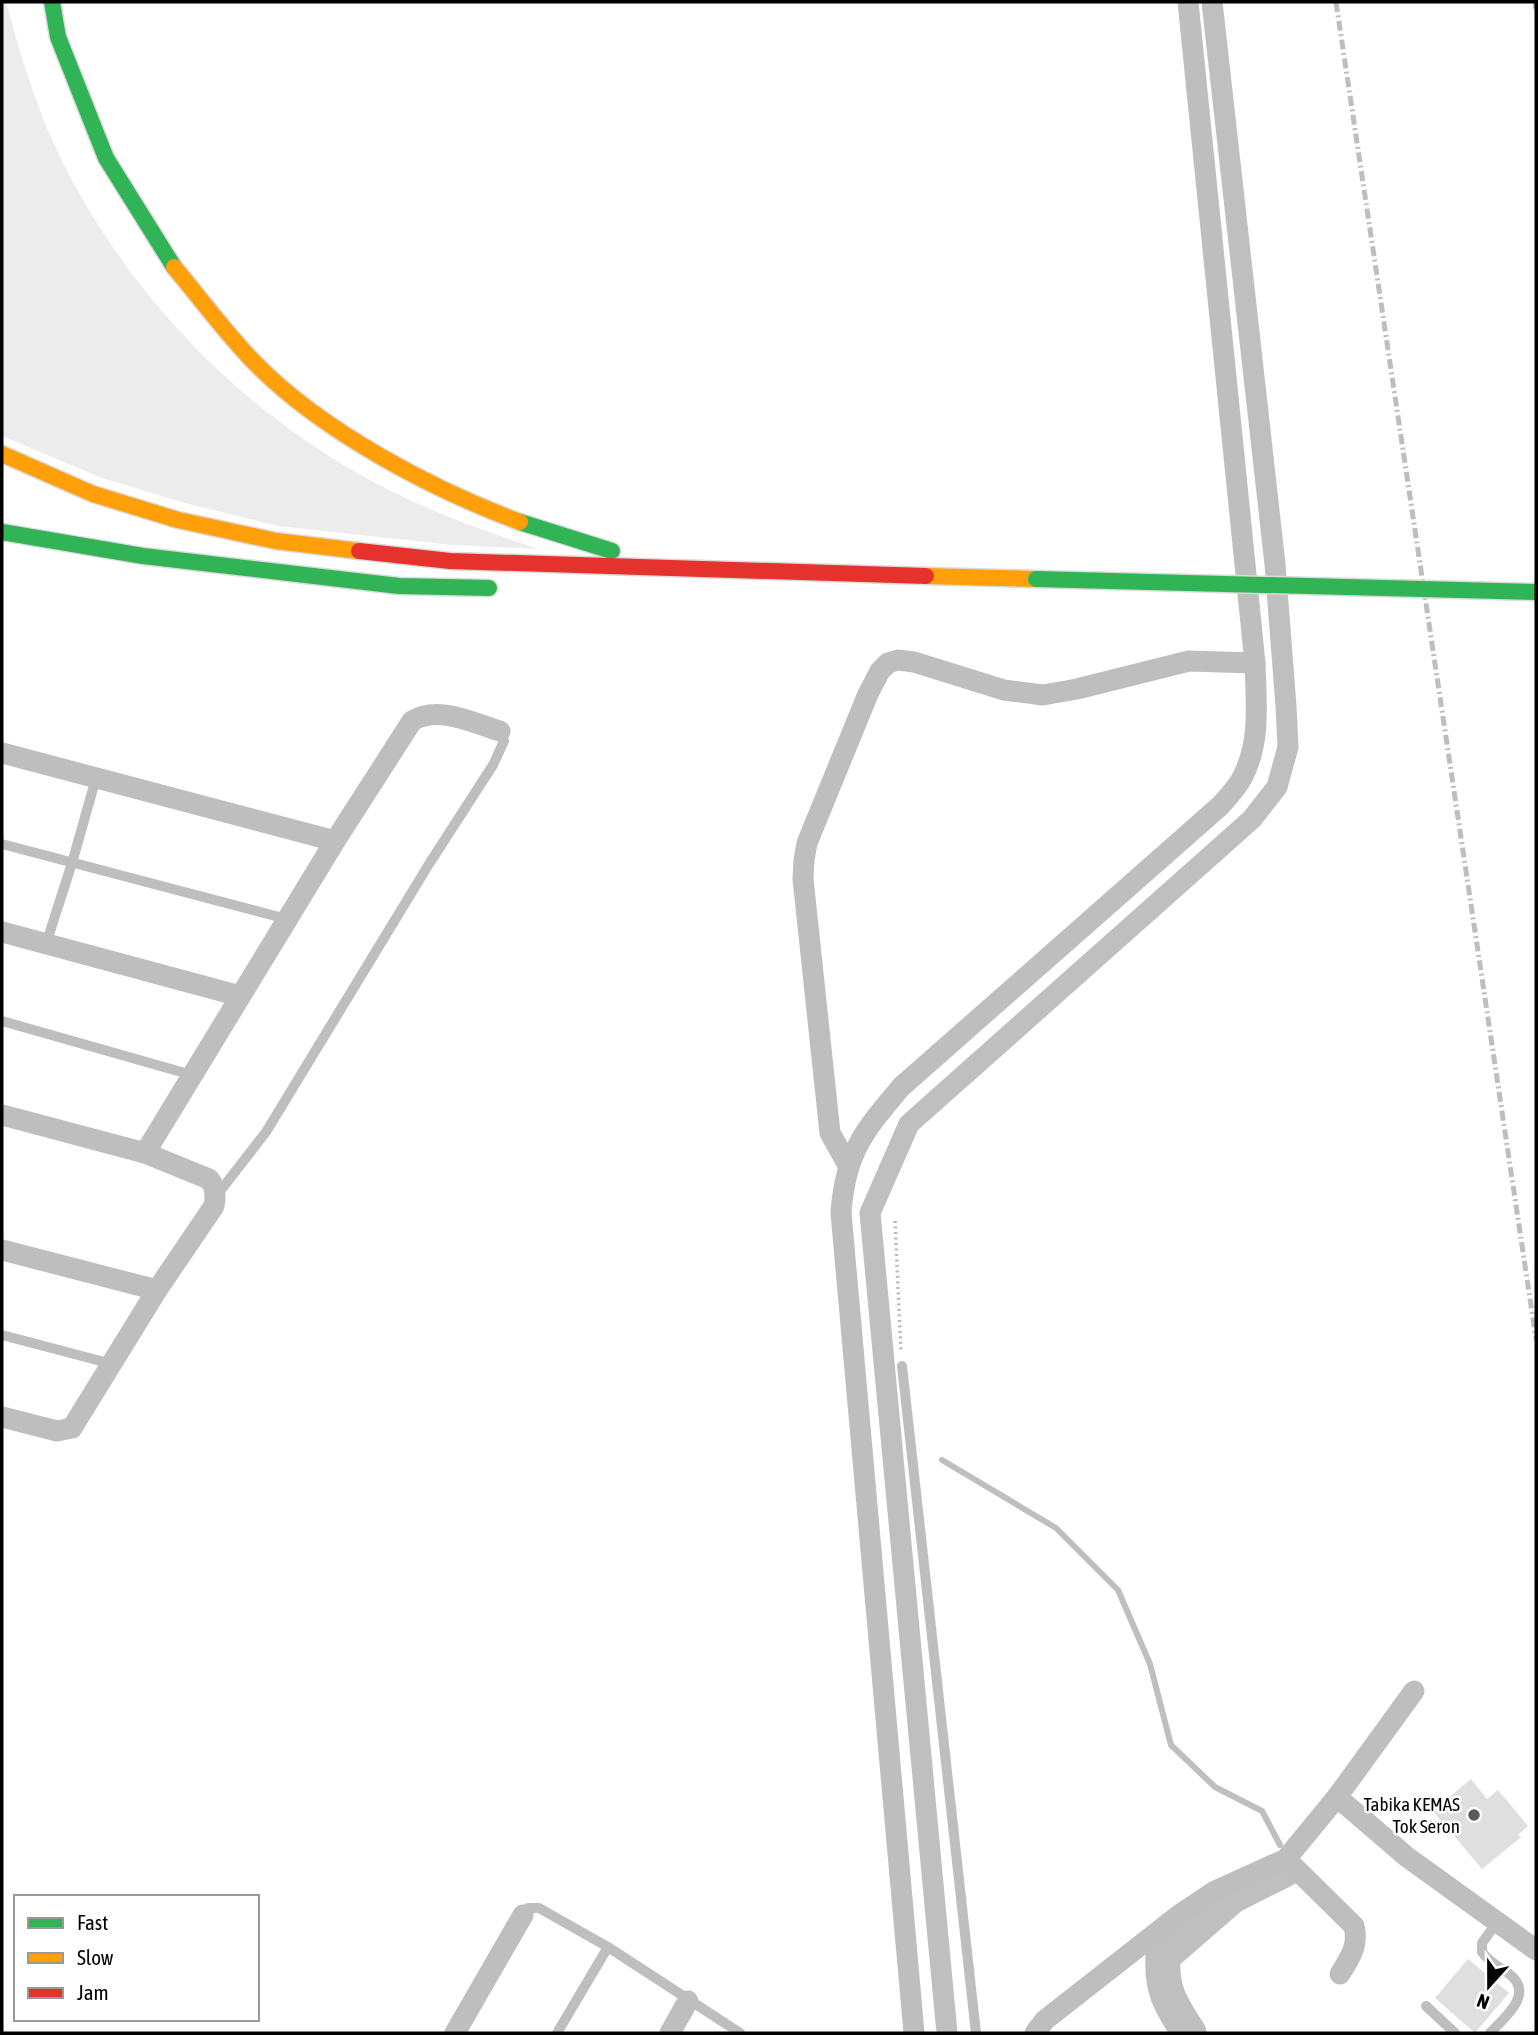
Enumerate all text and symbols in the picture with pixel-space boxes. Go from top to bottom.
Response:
place label: Tabika KEMAS Tok Seron [1364,1793,1460,1837]
marker: Tabika KEMAS Tok Seron [1466,1807,1482,1823]
legend [14,1895,259,2021]
text: Fast [77,1910,108,1934]
text: Slow [77,1945,114,1969]
north arrow [1454,1951,1524,2021]
text: Jam [77,1980,109,2004]
text: N [1474,1990,1492,2014]

